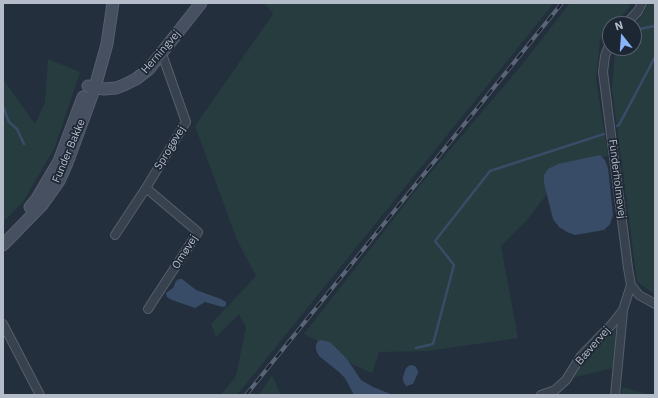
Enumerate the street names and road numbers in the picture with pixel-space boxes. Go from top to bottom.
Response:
street label: Herningvej [139,28,183,76]
street label: Funder Bakke [50,117,88,185]
street label: Sprogøvej [152,124,188,172]
street label: Funderholmevej [606,139,628,219]
street label: Omøvej [169,233,201,271]
street label: Bævervej [573,324,613,368]

